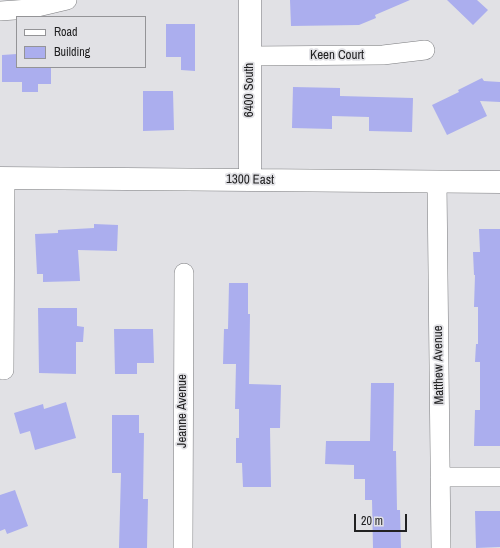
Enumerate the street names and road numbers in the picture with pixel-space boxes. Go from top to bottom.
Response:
street label: Keen Court [310,48,364,64]
street label: 6400 South [242,63,258,117]
street label: 1300 East [226,172,274,188]
street label: Matthew Avenue [431,325,447,405]
street label: Jeanne Avenue [175,374,191,448]

